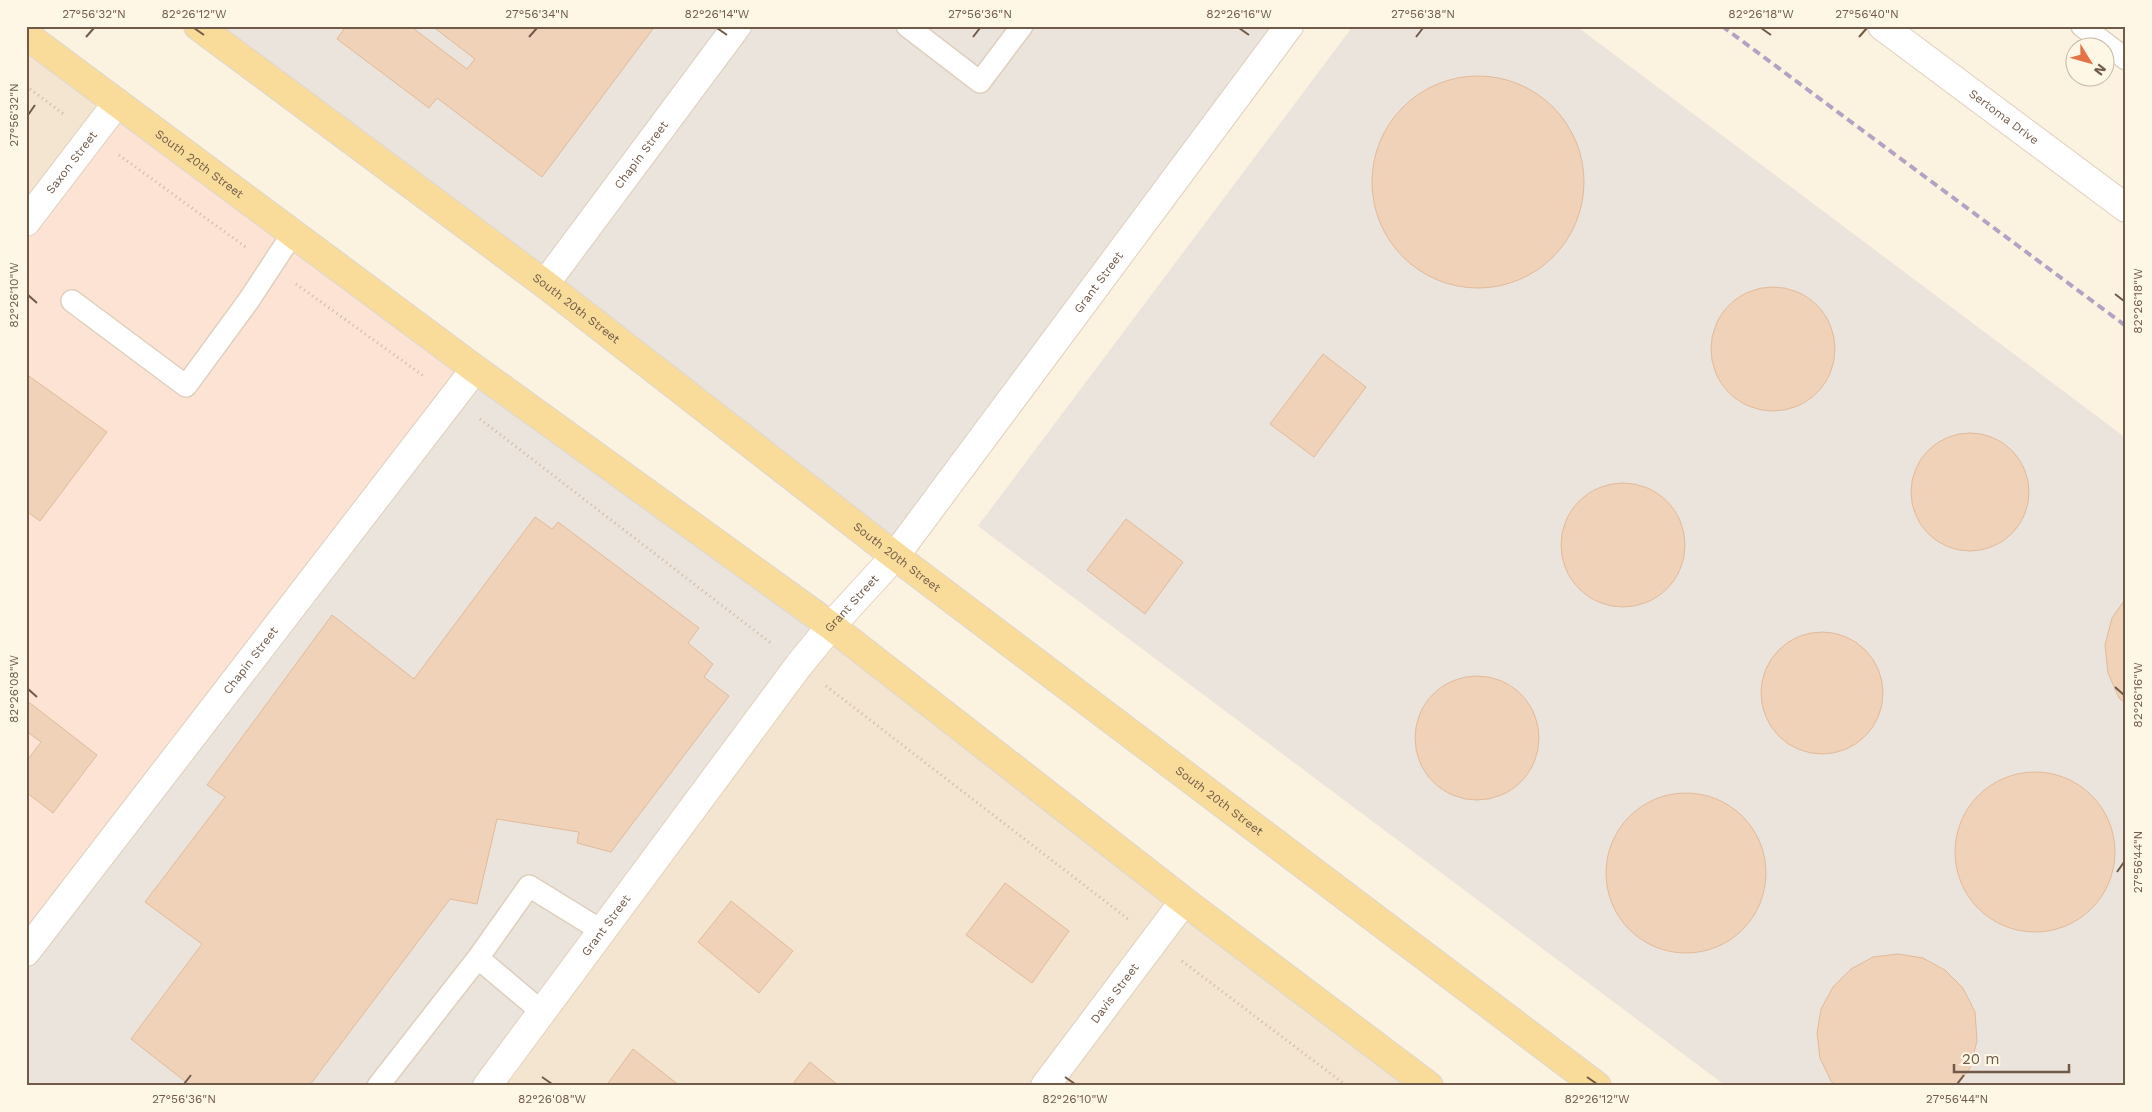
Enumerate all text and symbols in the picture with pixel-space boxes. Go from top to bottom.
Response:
text: 27°56'32"N [62,7,126,21]
text: 82°26'12"W [161,7,227,21]
text: 27°56'34"N [505,7,569,21]
text: 82°26'14"W [685,7,750,21]
text: 27°56'36"N [948,7,1012,21]
text: 82°26'16"W [1206,7,1272,21]
text: 27°56'38"N [1391,7,1455,21]
text: 82°26'18"W [1728,7,1794,21]
text: 27°56'40"N [1835,7,1899,21]
north arrow [2064,38,2114,88]
text: N [2091,61,2110,79]
text: 27°56'32"N [7,83,21,147]
street label: Sertoma Drive [1966,86,2041,147]
street label: Chapin Street [611,118,671,191]
street label: South 20th Street [153,127,246,201]
street label: Saxon Street [43,128,100,197]
street label: Grant Street [1071,249,1126,316]
text: 82°26'10"W [7,262,21,328]
text: 82°26'18"W [2131,268,2145,334]
street label: South 20th Street [530,270,622,346]
street label: South 20th Street [851,519,943,595]
street label: Grant Street [822,572,881,635]
street label: Chapin Street [220,624,281,697]
text: 82°26'08"W [7,654,21,723]
text: 82°26'16"W [2131,662,2145,728]
street label: South 20th Street [1173,763,1266,838]
text: 27°56'44"N [2131,831,2145,893]
street label: Grant Street [579,892,633,959]
street label: Davis Street [1088,961,1142,1026]
scale bar [1954,1042,2070,1074]
text: 20 m [1962,1050,2000,1068]
text: 27°56'36"N [152,1092,216,1106]
text: 82°26'08"W [518,1092,587,1106]
text: 82°26'10"W [1042,1092,1108,1106]
text: 82°26'12"W [1564,1092,1630,1106]
text: 27°56'44"N [1926,1092,1988,1106]

